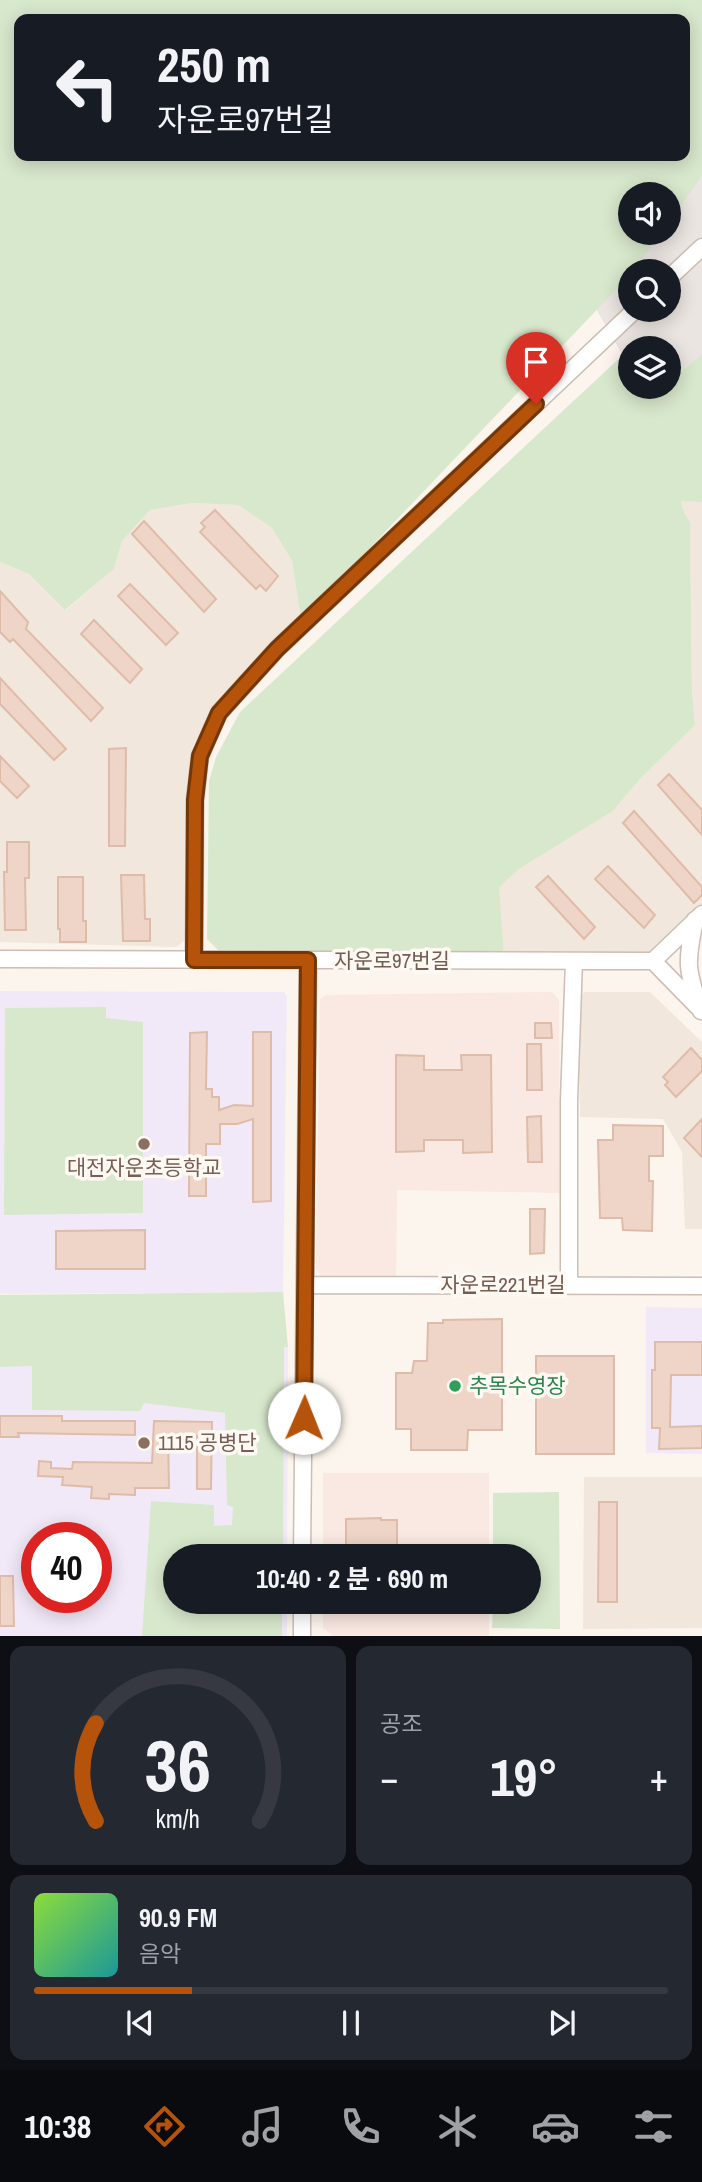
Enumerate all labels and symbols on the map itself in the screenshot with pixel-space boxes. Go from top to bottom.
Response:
pin [506,332,566,404]
street label: 자운로97번길 [334,946,450,975]
marker: 대전자운초등학교 [136,1136,152,1152]
place label: 대전자운초등학교 [67,1153,221,1182]
street label: 자운로221번길 [440,1270,566,1299]
place label: 추목수영장 [469,1371,566,1400]
marker: 추목수영장 [447,1378,463,1394]
position arrow [267,1381,341,1455]
place label: 1115 공병단 [158,1428,257,1457]
marker: 1115 공병단 [136,1435,152,1451]
speed limit sign: 40 [21,1522,112,1613]

